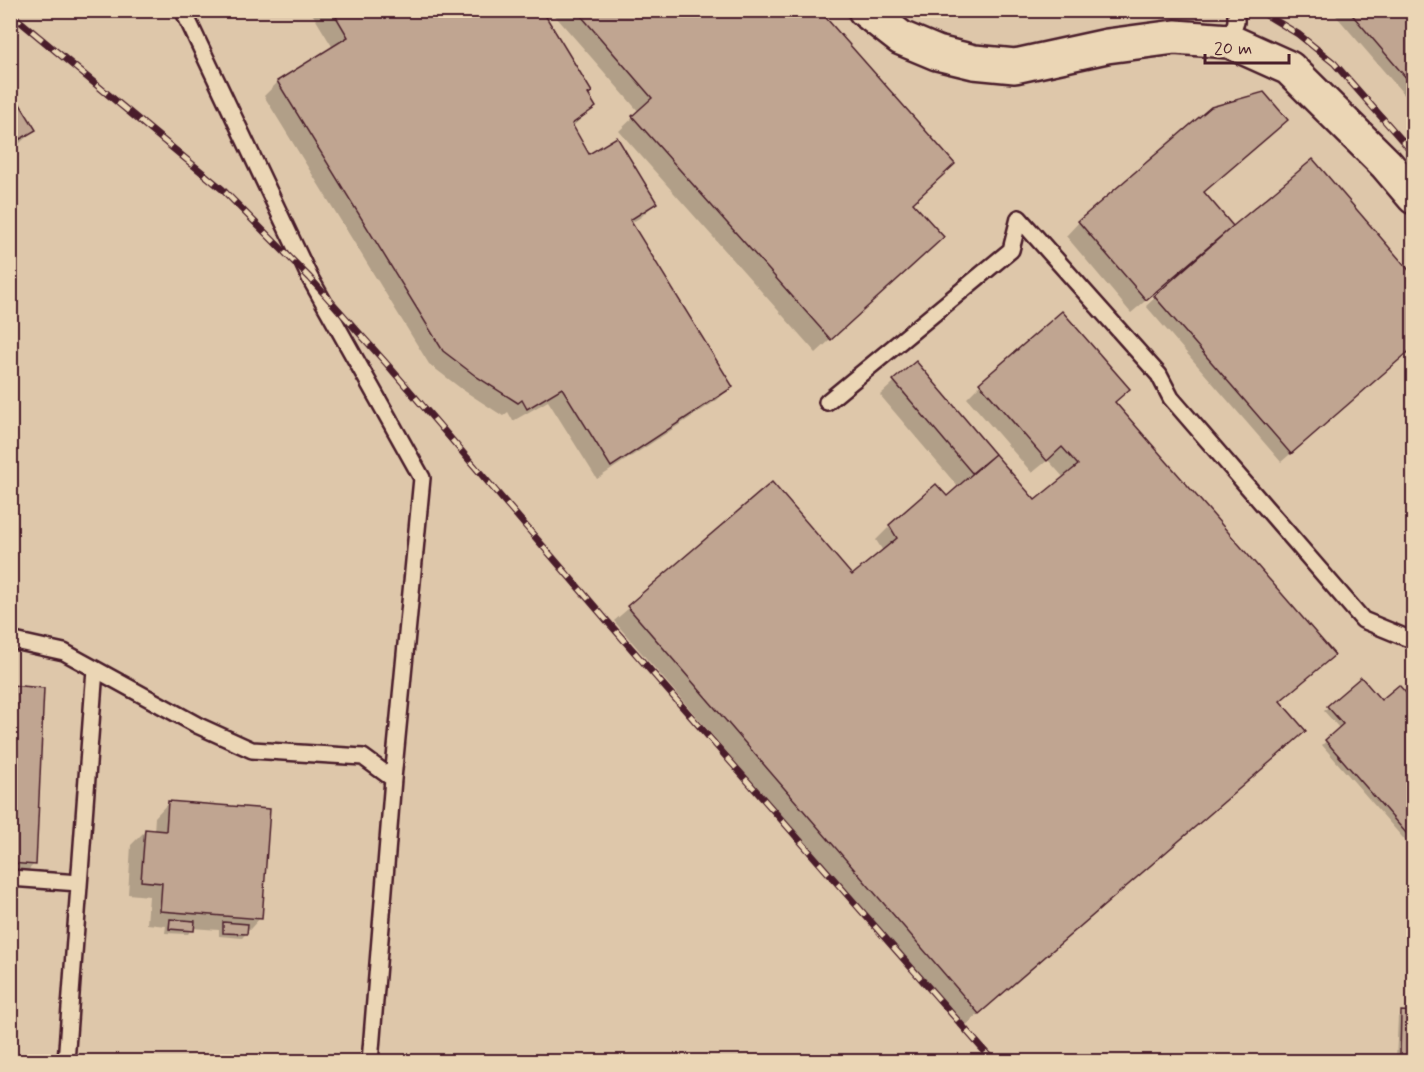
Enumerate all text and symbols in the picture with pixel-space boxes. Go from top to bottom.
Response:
scale bar [1205,27,1289,65]
text: 20 m [1214,37,1252,61]

